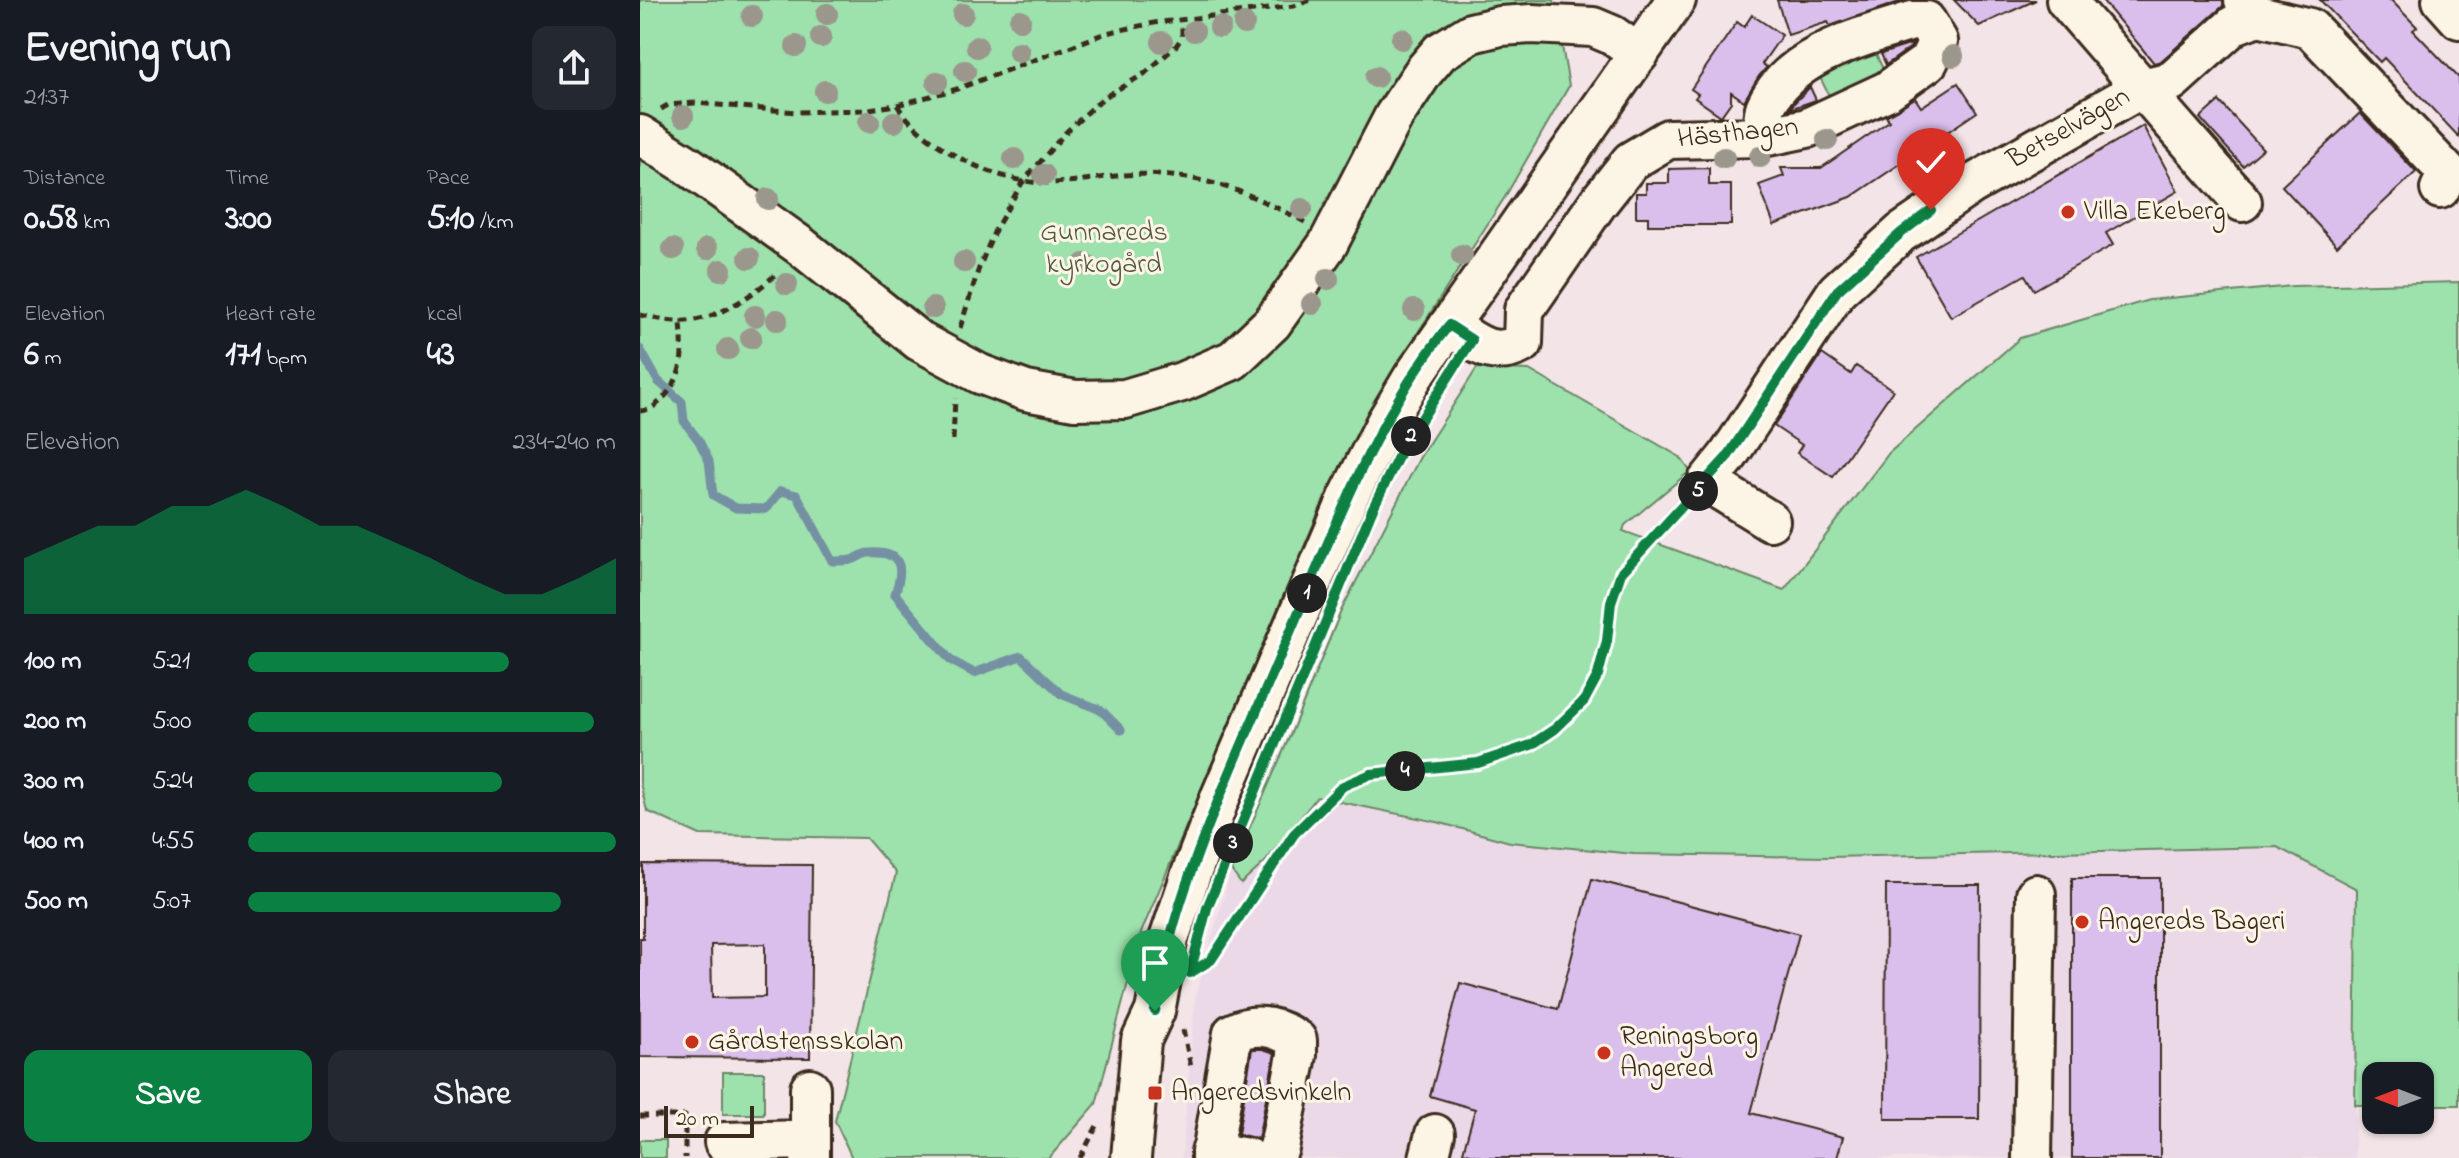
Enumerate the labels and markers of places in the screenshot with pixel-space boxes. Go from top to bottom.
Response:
pin [1897,128,1965,210]
place label: Villa Ekeberg [2083,192,2226,233]
marker: Villa Ekeberg [2059,203,2077,221]
pin: 2 [1391,416,1431,456]
pin: 5 [1678,471,1718,511]
pin: 1 [1287,573,1327,613]
pin: 4 [1385,751,1425,791]
pin: 3 [1213,823,1253,863]
place label: Angereds Bageri [2098,902,2285,943]
marker: Angereds Bageri [2073,913,2091,931]
pin [1121,929,1189,1011]
place label: Reningsborg Angered [1620,1017,1758,1090]
place label: Gårdstensskolan [708,1022,903,1063]
marker: Gårdstensskolan [683,1033,701,1051]
marker: Reningsborg Angered [1595,1044,1613,1062]
place label: Angeredsvinkeln [1171,1073,1351,1114]
marker: Angeredsvinkeln [1146,1084,1164,1102]

